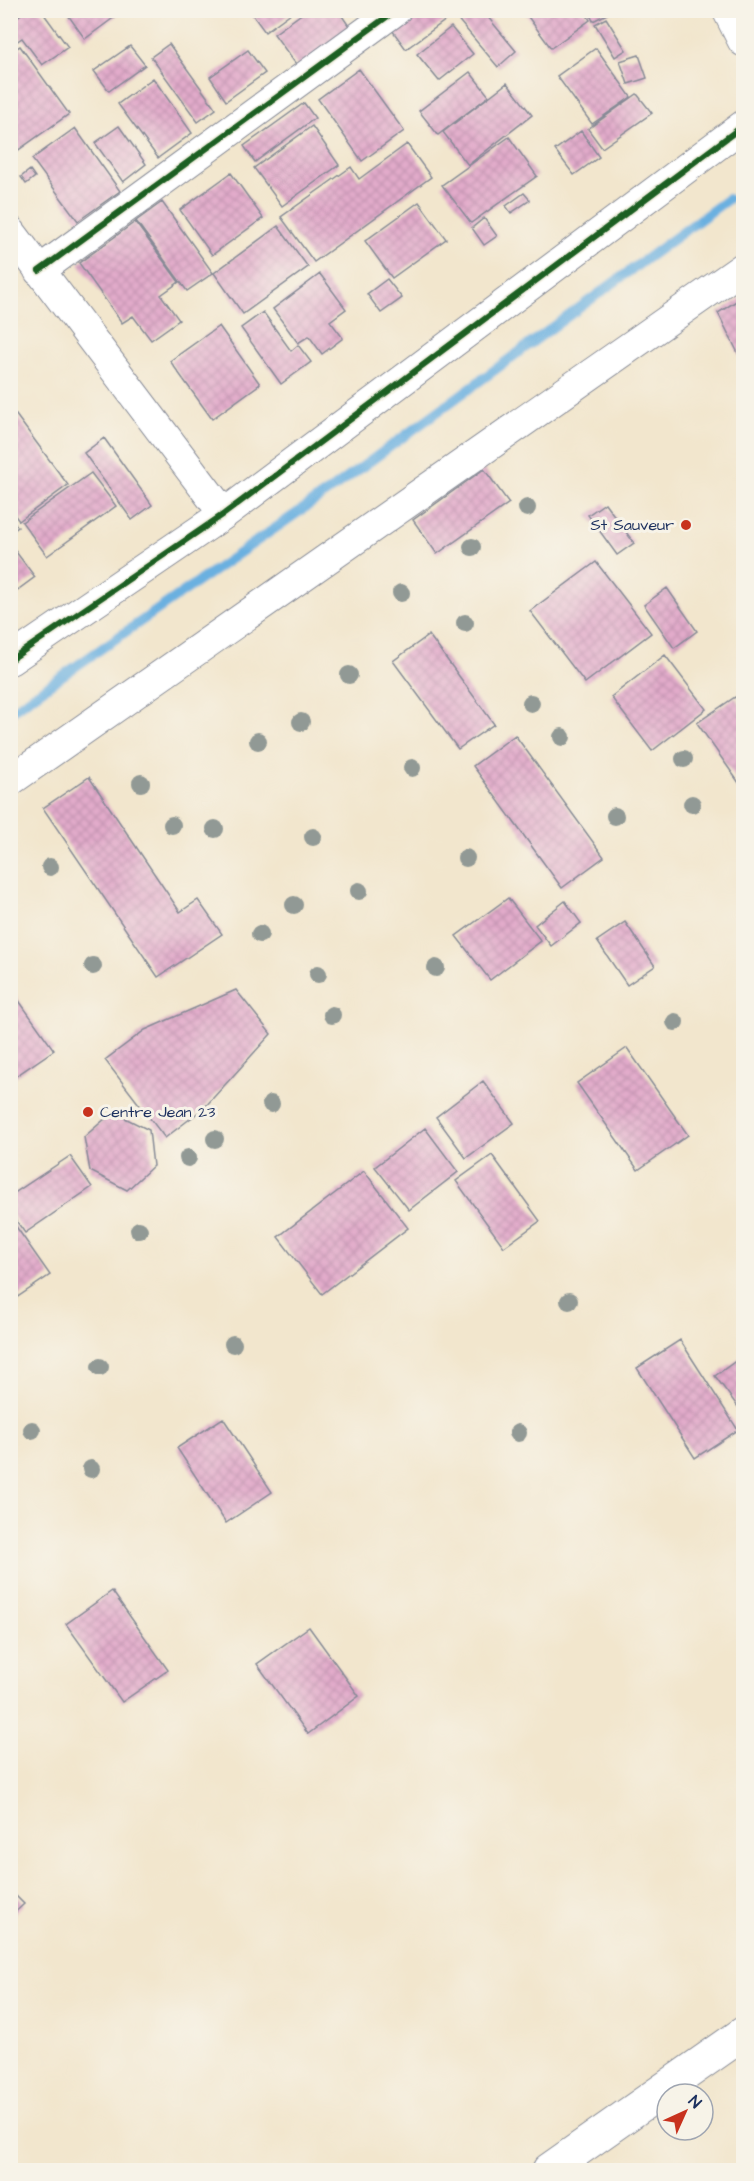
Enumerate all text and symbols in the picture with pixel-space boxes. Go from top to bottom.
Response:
place label: St Sauveur [590,514,674,536]
marker: St Sauveur [679,518,693,532]
place label: Centre Jean 23 [100,1101,215,1123]
marker: Centre Jean 23 [81,1105,95,1119]
north arrow [655,2082,715,2142]
text: N [684,2091,706,2113]

